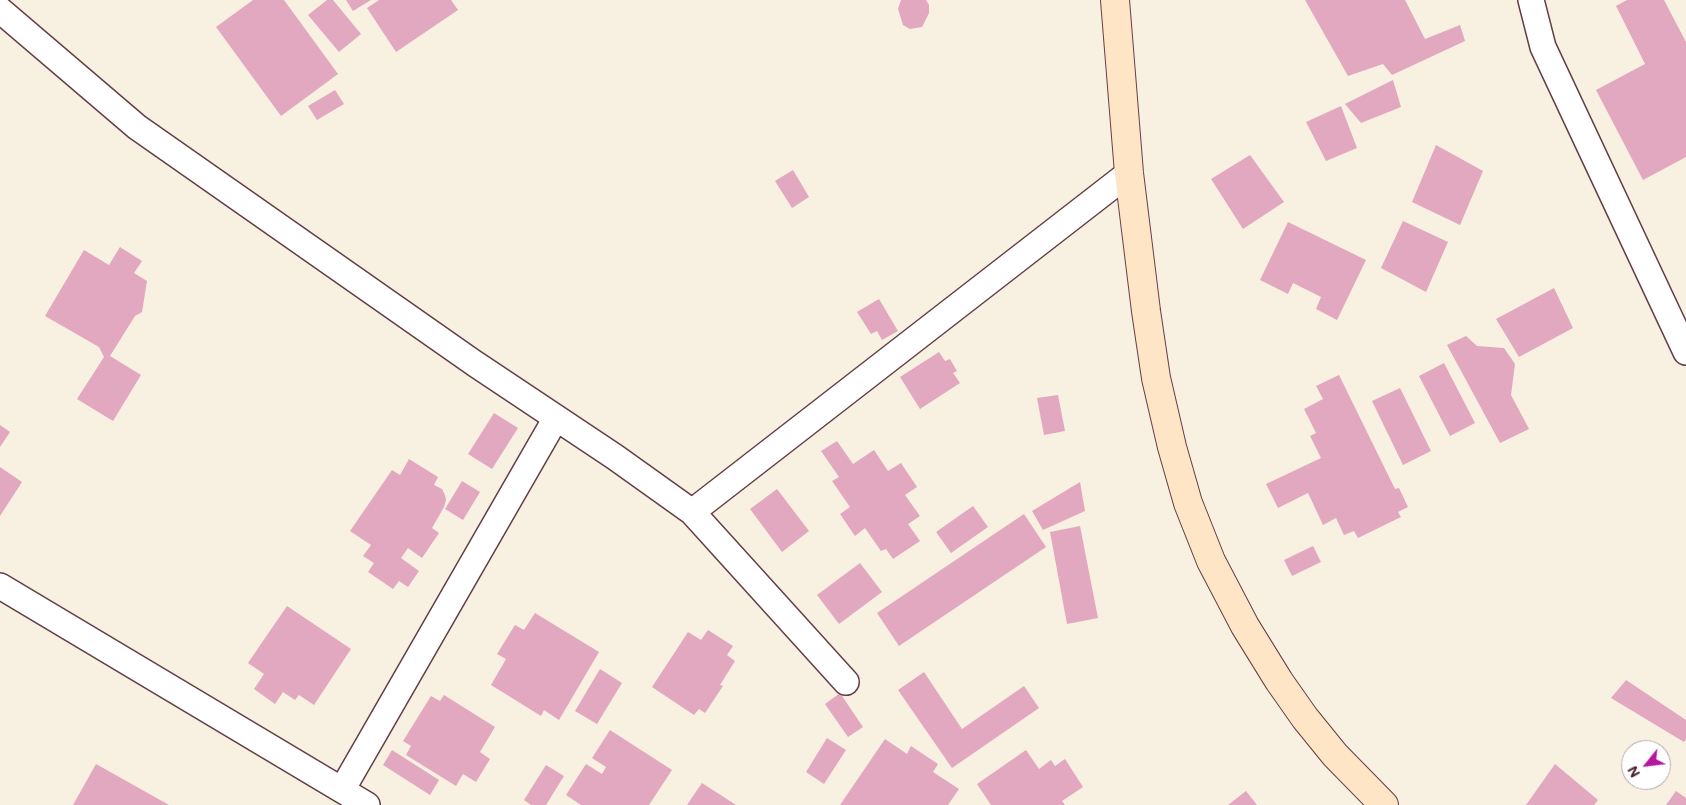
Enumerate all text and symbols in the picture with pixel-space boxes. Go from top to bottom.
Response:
north arrow [1621,740,1671,790]
text: N [1622,763,1644,781]

